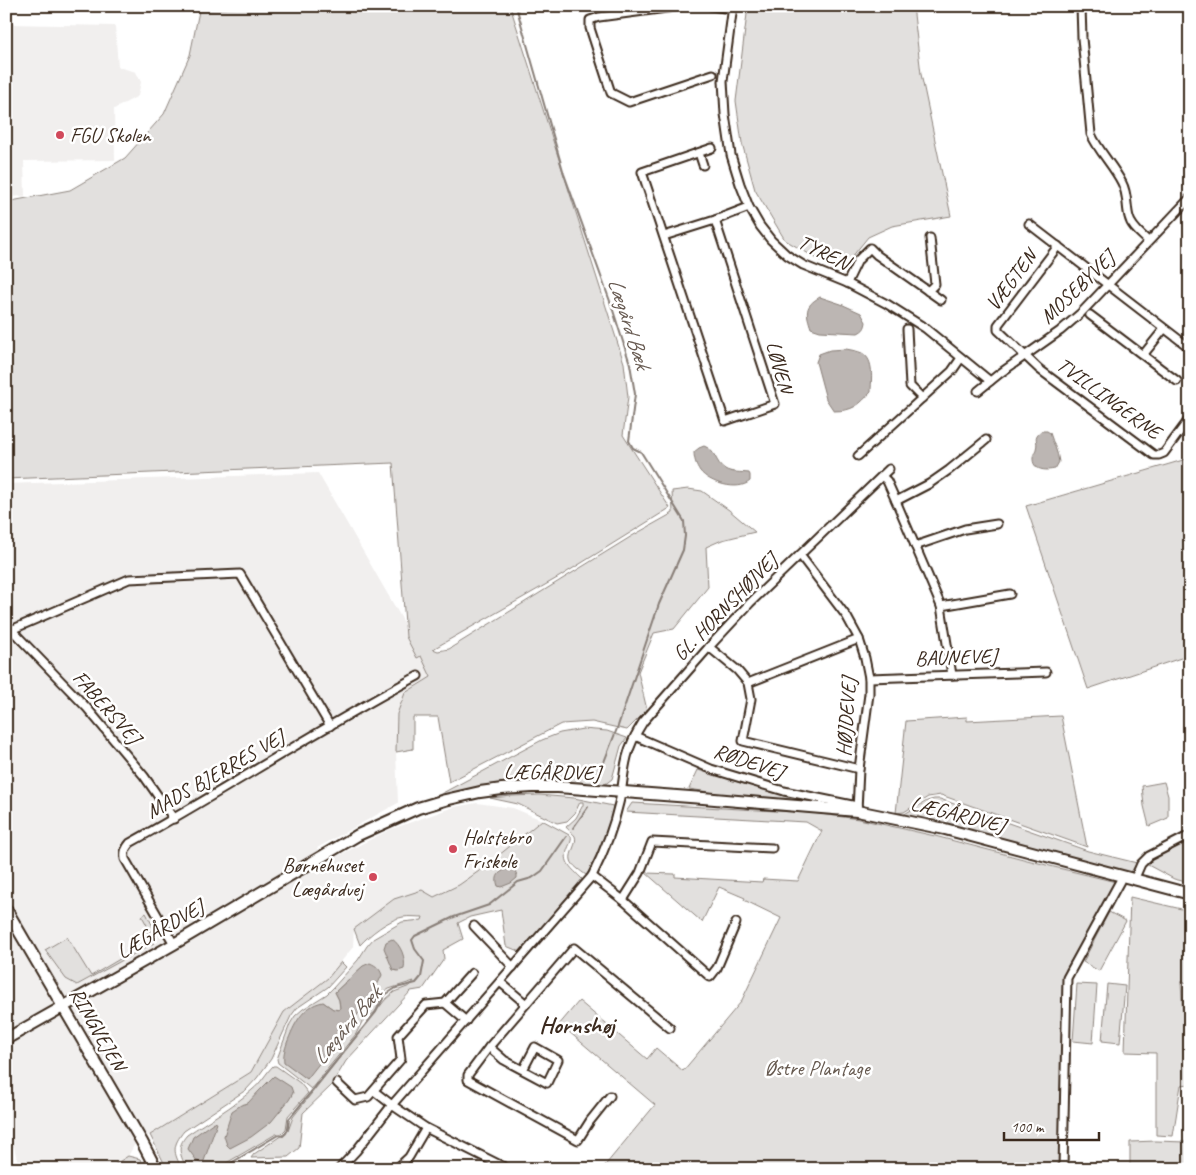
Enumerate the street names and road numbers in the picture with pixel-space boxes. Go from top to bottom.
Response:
street label: TYREN [794,229,857,277]
street label: VÆGTEN [980,242,1044,316]
street label: MOSEBYVEJ [1034,242,1122,329]
street label: LØVEN [761,338,800,399]
street label: TVILLINGERNE [1052,351,1169,446]
street label: GL. HORNSHØJVEJ [667,545,785,666]
street label: BAUNEVEJ [915,642,1001,671]
street label: FABERSVEJ [67,665,149,752]
street label: HØJDEVEJ [830,673,862,757]
street label: MADS BJERRES VEJ [141,722,292,824]
street label: RØDEVEJ [711,737,791,786]
street label: LÆGÅRDVEJ [504,758,604,786]
street label: LÆGÅRDVEJ [908,790,1011,839]
street label: LÆGÅRDVEJ [112,892,211,964]
street label: RINGVEJEN [64,983,134,1078]

